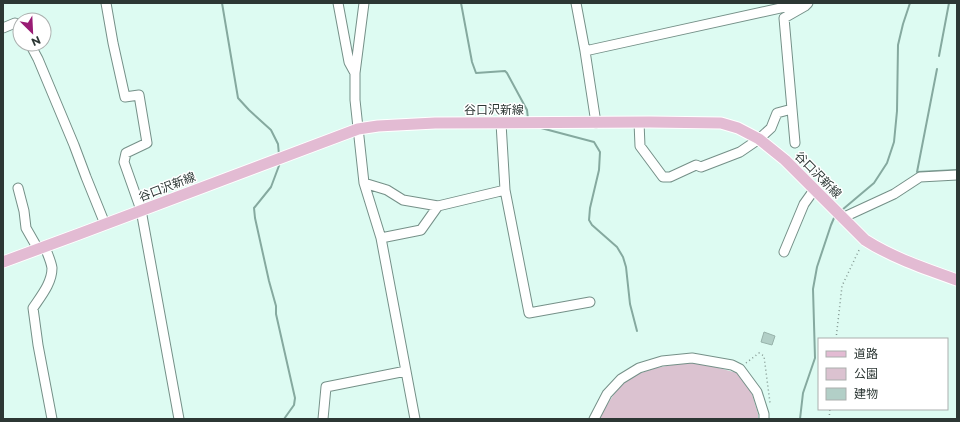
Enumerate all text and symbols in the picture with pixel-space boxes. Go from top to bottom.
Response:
north arrow [12,12,52,52]
text: N [29,33,43,49]
street label: 谷口沢新線 [464,102,524,117]
street label: 谷口沢新線 [792,148,845,201]
street label: 谷口沢新線 [136,169,198,204]
legend [818,338,948,410]
text: 道路 [854,346,878,361]
text: 公園 [854,366,878,381]
text: 建物 [854,386,878,401]

